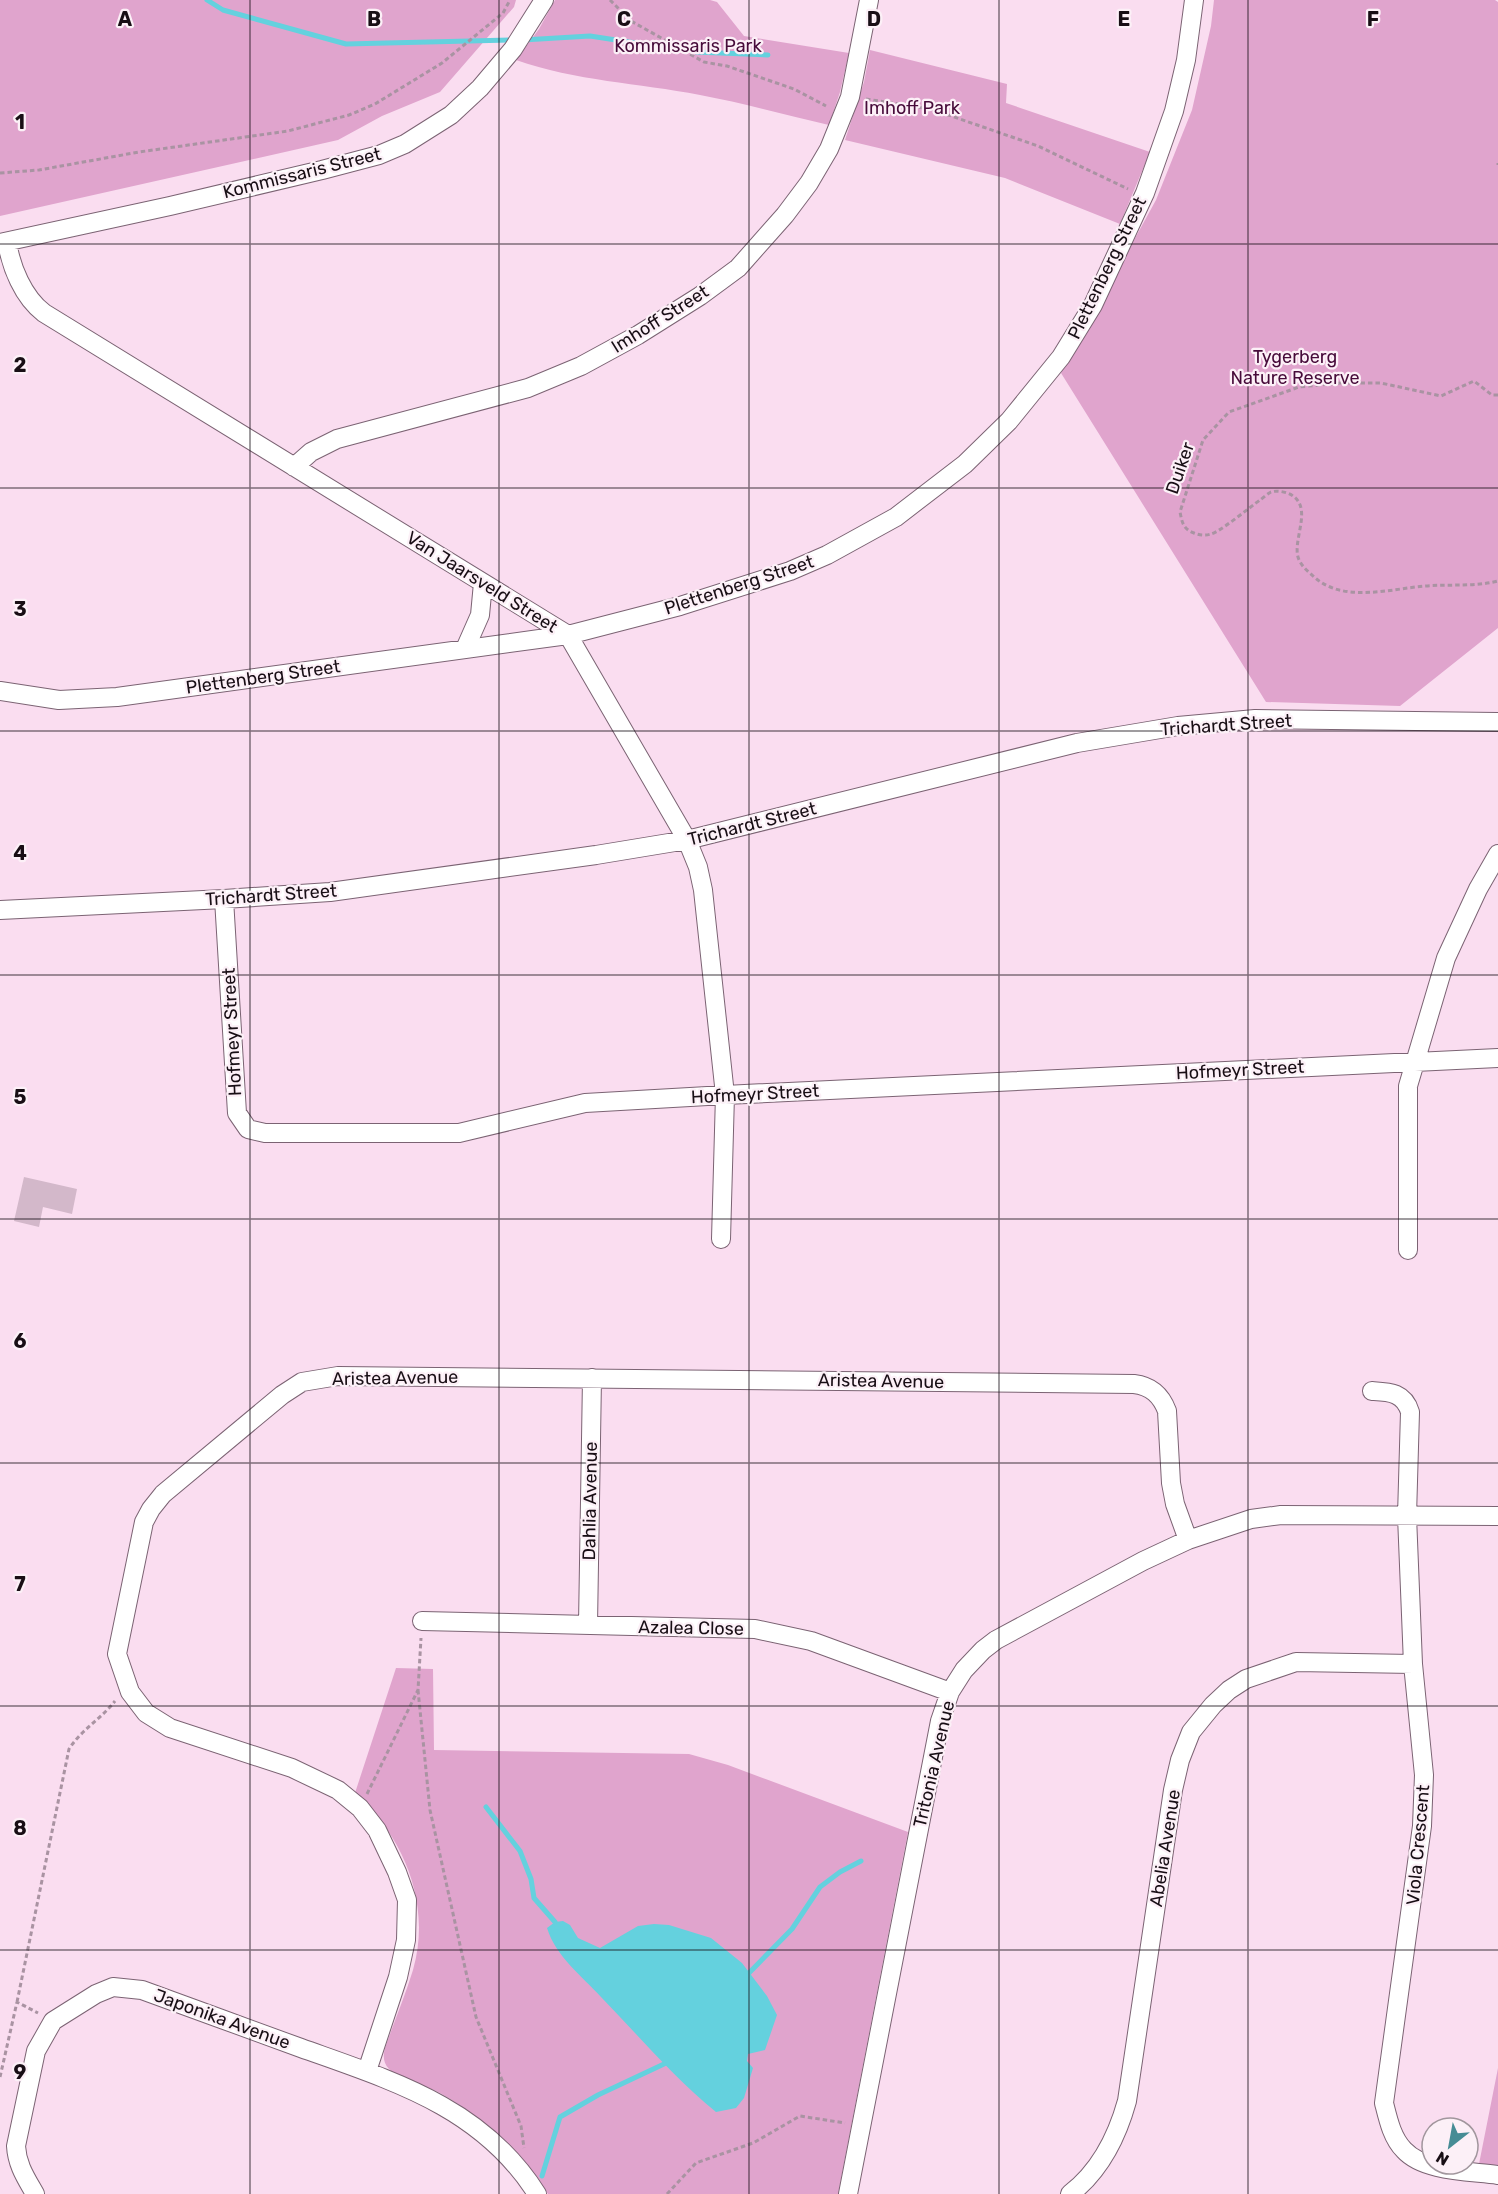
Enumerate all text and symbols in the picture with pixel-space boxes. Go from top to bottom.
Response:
text: A [118,7,133,31]
text: B [367,7,381,31]
text: C [617,7,631,31]
text: D [867,7,881,31]
text: E [1118,7,1130,31]
text: F [1367,7,1379,31]
park label: Kommissaris Park [614,35,762,57]
park label: Imhoff Park [864,97,961,119]
text: 1 [15,110,25,134]
street label: Kommissaris Street [221,143,383,203]
street label: Plettenberg Street [1063,193,1151,343]
street label: Imhoff Street [607,280,713,358]
park label: Tygerberg Nature Reserve [1231,346,1359,389]
text: 2 [14,353,27,377]
street label: Duiker [1161,439,1199,497]
street label: Van Jaarsveld Street [402,527,562,637]
street label: Plettenberg Street [662,550,816,620]
text: 3 [13,597,27,621]
street label: Plettenberg Street [184,655,342,699]
street label: Trichardt Street [1159,709,1293,741]
street label: Trichardt Street [685,797,819,851]
text: 4 [13,841,27,865]
street label: Trichardt Street [204,879,338,911]
street label: Hofmeyr Street [218,967,246,1097]
street label: Hofmeyr Street [1175,1056,1305,1084]
street label: Hofmeyr Street [690,1080,820,1108]
text: 5 [14,1085,27,1109]
text: 6 [13,1329,27,1353]
street label: Aristea Avenue [332,1366,458,1390]
street label: Aristea Avenue [818,1369,944,1393]
street label: Dahlia Avenue [578,1441,602,1561]
text: 7 [14,1572,26,1596]
street label: Azalea Close [638,1616,744,1640]
street label: Tritonia Avenue [909,1698,959,1830]
street label: Viola Crescent [1402,1784,1434,1906]
street label: Abelia Avenue [1145,1788,1185,1908]
text: 8 [13,1816,27,1840]
street label: Japonika Avenue [151,1984,293,2054]
text: 9 [14,2060,27,2084]
north arrow [1420,2116,1480,2176]
text: N [1433,2147,1452,2170]

